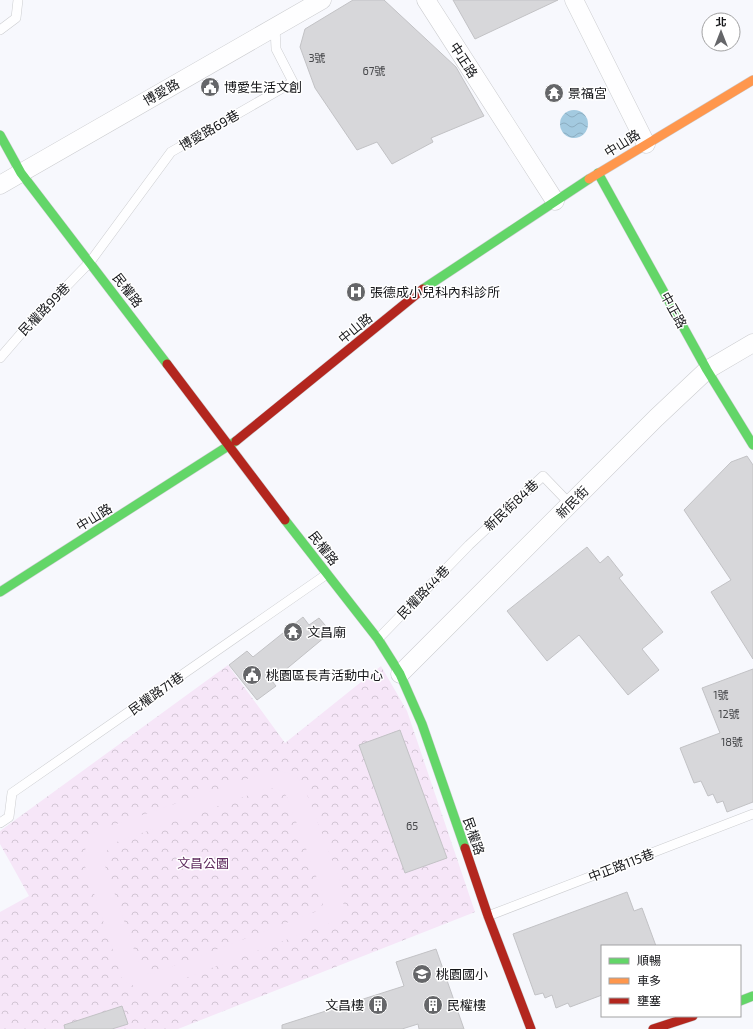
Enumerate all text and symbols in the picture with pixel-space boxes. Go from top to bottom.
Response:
north arrow [701,12,741,52]
text: 北 [716,15,727,28]
street label: 中正路 [447,39,481,81]
house number: 3號 [308,51,326,64]
house number: 67號 [363,64,385,77]
street label: 博愛路 [140,75,182,109]
public building icon: 博愛生活文創 [199,76,221,98]
place label: 博愛生活文創 [224,79,302,95]
temple icon: 景福宮 [543,82,565,104]
place label: 景福宮 [568,85,607,101]
street label: 博愛路69巷 [176,106,242,154]
street label: 中山路 [601,126,643,160]
street label: 民權路 [110,270,146,310]
street label: 民權路99巷 [15,279,73,339]
hospital icon: 張德成小兒科內科診所 [345,281,367,303]
place label: 張德成小兒科內科診所 [370,284,500,300]
street label: 中正路 [658,289,690,331]
street label: 中山路 [335,310,375,346]
street label: 新民街84巷 [481,476,541,534]
street label: 新民街 [553,483,591,521]
street label: 中山路 [73,500,115,534]
street label: 民權路 [306,528,342,568]
street label: 民權路44巷 [394,562,452,622]
temple icon: 文昌廟 [282,621,304,643]
place label: 文昌廟 [307,624,346,640]
public building icon: 桃園區長青活動中心 [241,664,263,686]
place label: 桃園區長青活動中心 [266,667,383,683]
street label: 民權路71巷 [125,668,187,718]
house number: 1號 [713,688,729,701]
house number: 12號 [718,707,740,720]
house number: 18號 [721,735,743,748]
street label: 民權路 [460,815,488,857]
house number: 65 [406,819,418,832]
street label: 中正路115巷 [586,845,656,885]
park label: 文昌公園 [177,855,229,871]
legend [601,945,741,1017]
text: 順暢 [637,953,661,967]
school or university icon: 桃園國小 [411,963,433,985]
place label: 桃園國小 [436,966,488,982]
text: 車多 [637,973,661,987]
text: 壅塞 [637,993,661,1007]
building icon: 文昌樓 [367,994,389,1016]
building icon: 民權樓 [422,994,444,1016]
place label: 文昌樓 [325,997,364,1013]
place label: 民權樓 [447,997,486,1013]

